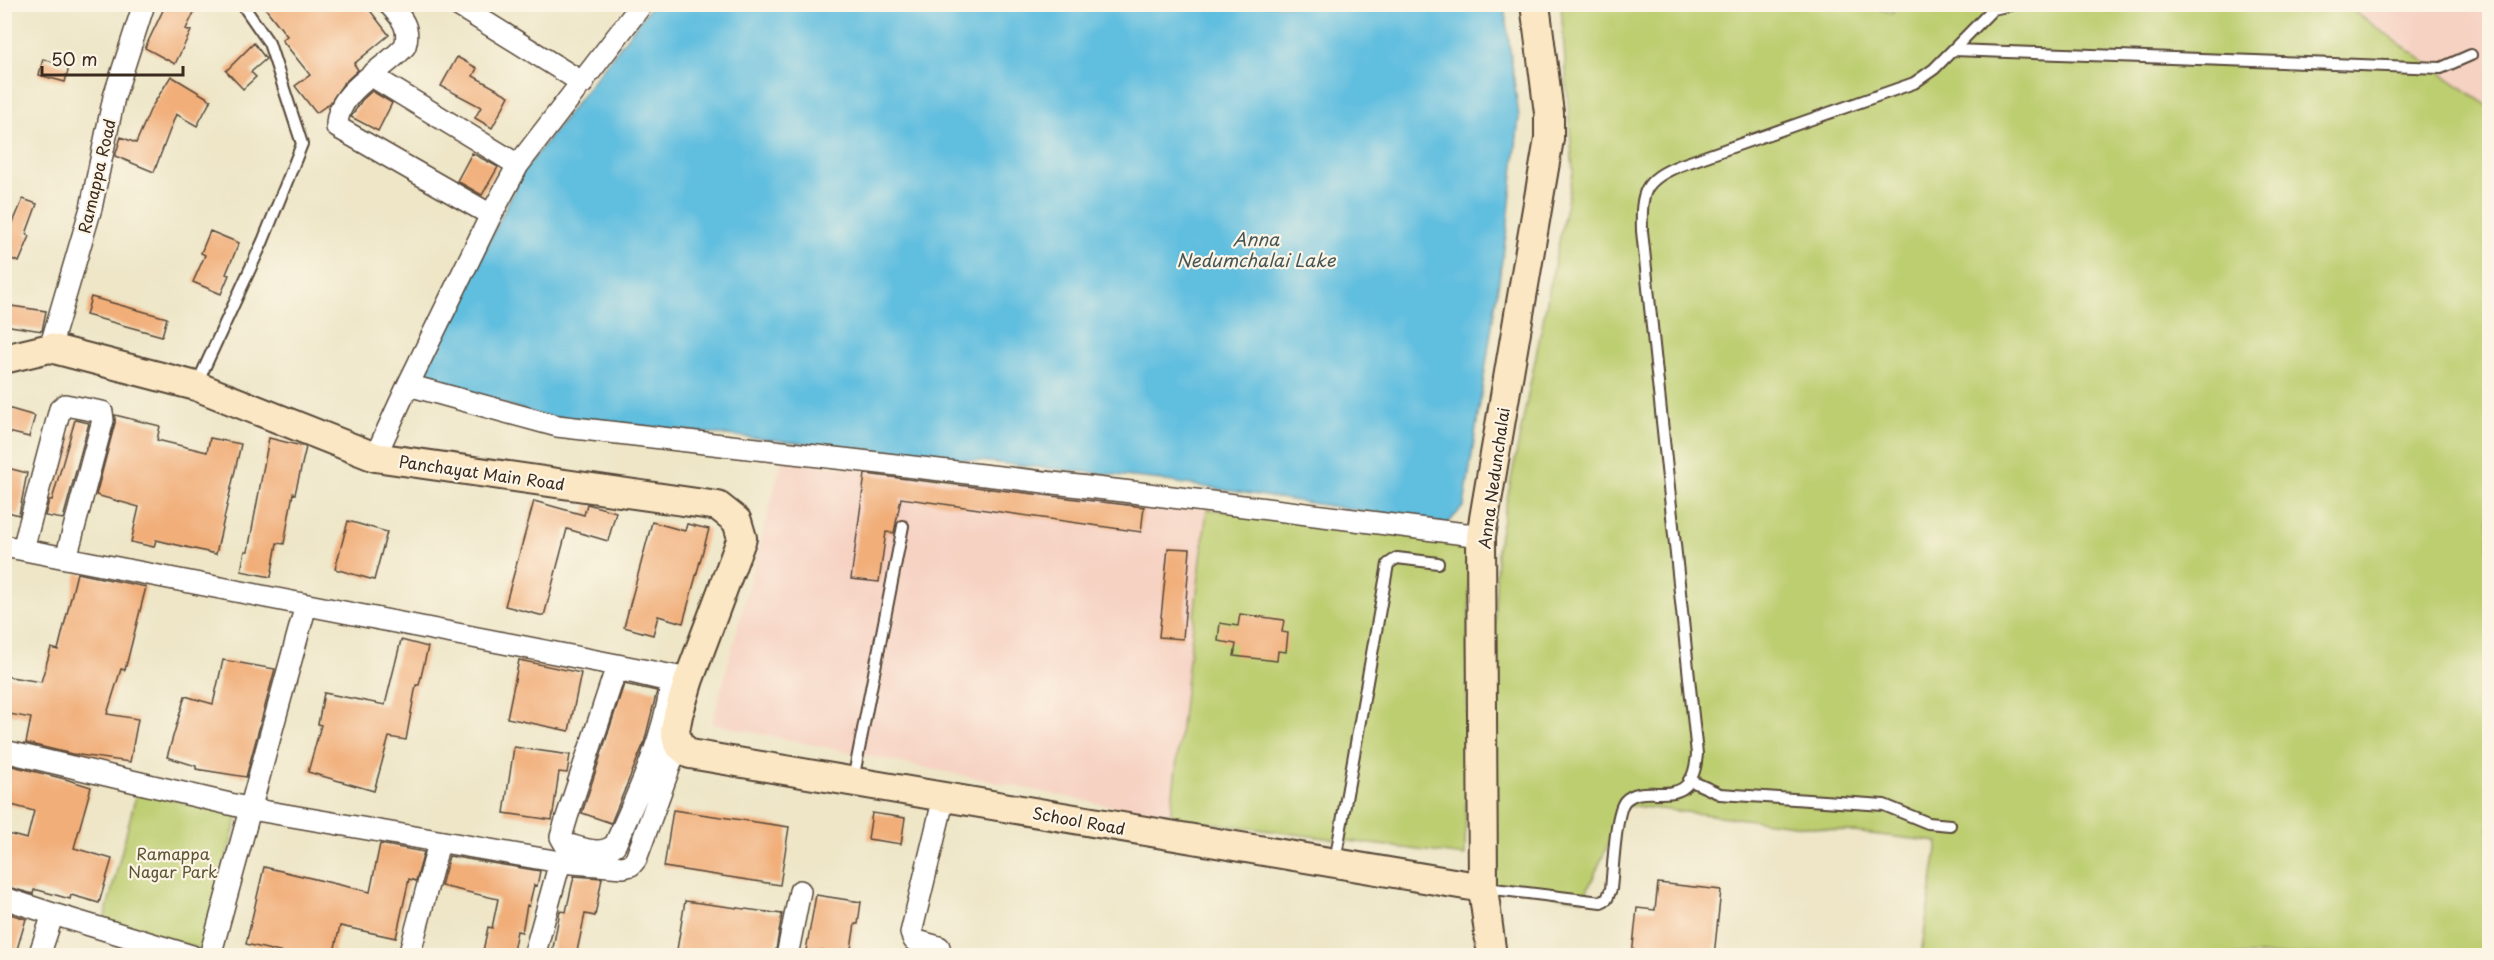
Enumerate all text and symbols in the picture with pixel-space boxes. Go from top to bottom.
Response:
scale bar [42,39,183,77]
text: 50 m [51,45,98,72]
street label: Ramappa Road [71,116,121,236]
water label: Anna Nedumchalai Lake [1177,225,1337,273]
street label: Anna Nedunchalai [1471,406,1515,550]
street label: Panchayat Main Road [397,448,567,496]
street label: School Road [1031,800,1127,840]
park label: Ramappa Nagar Park [128,841,218,883]

